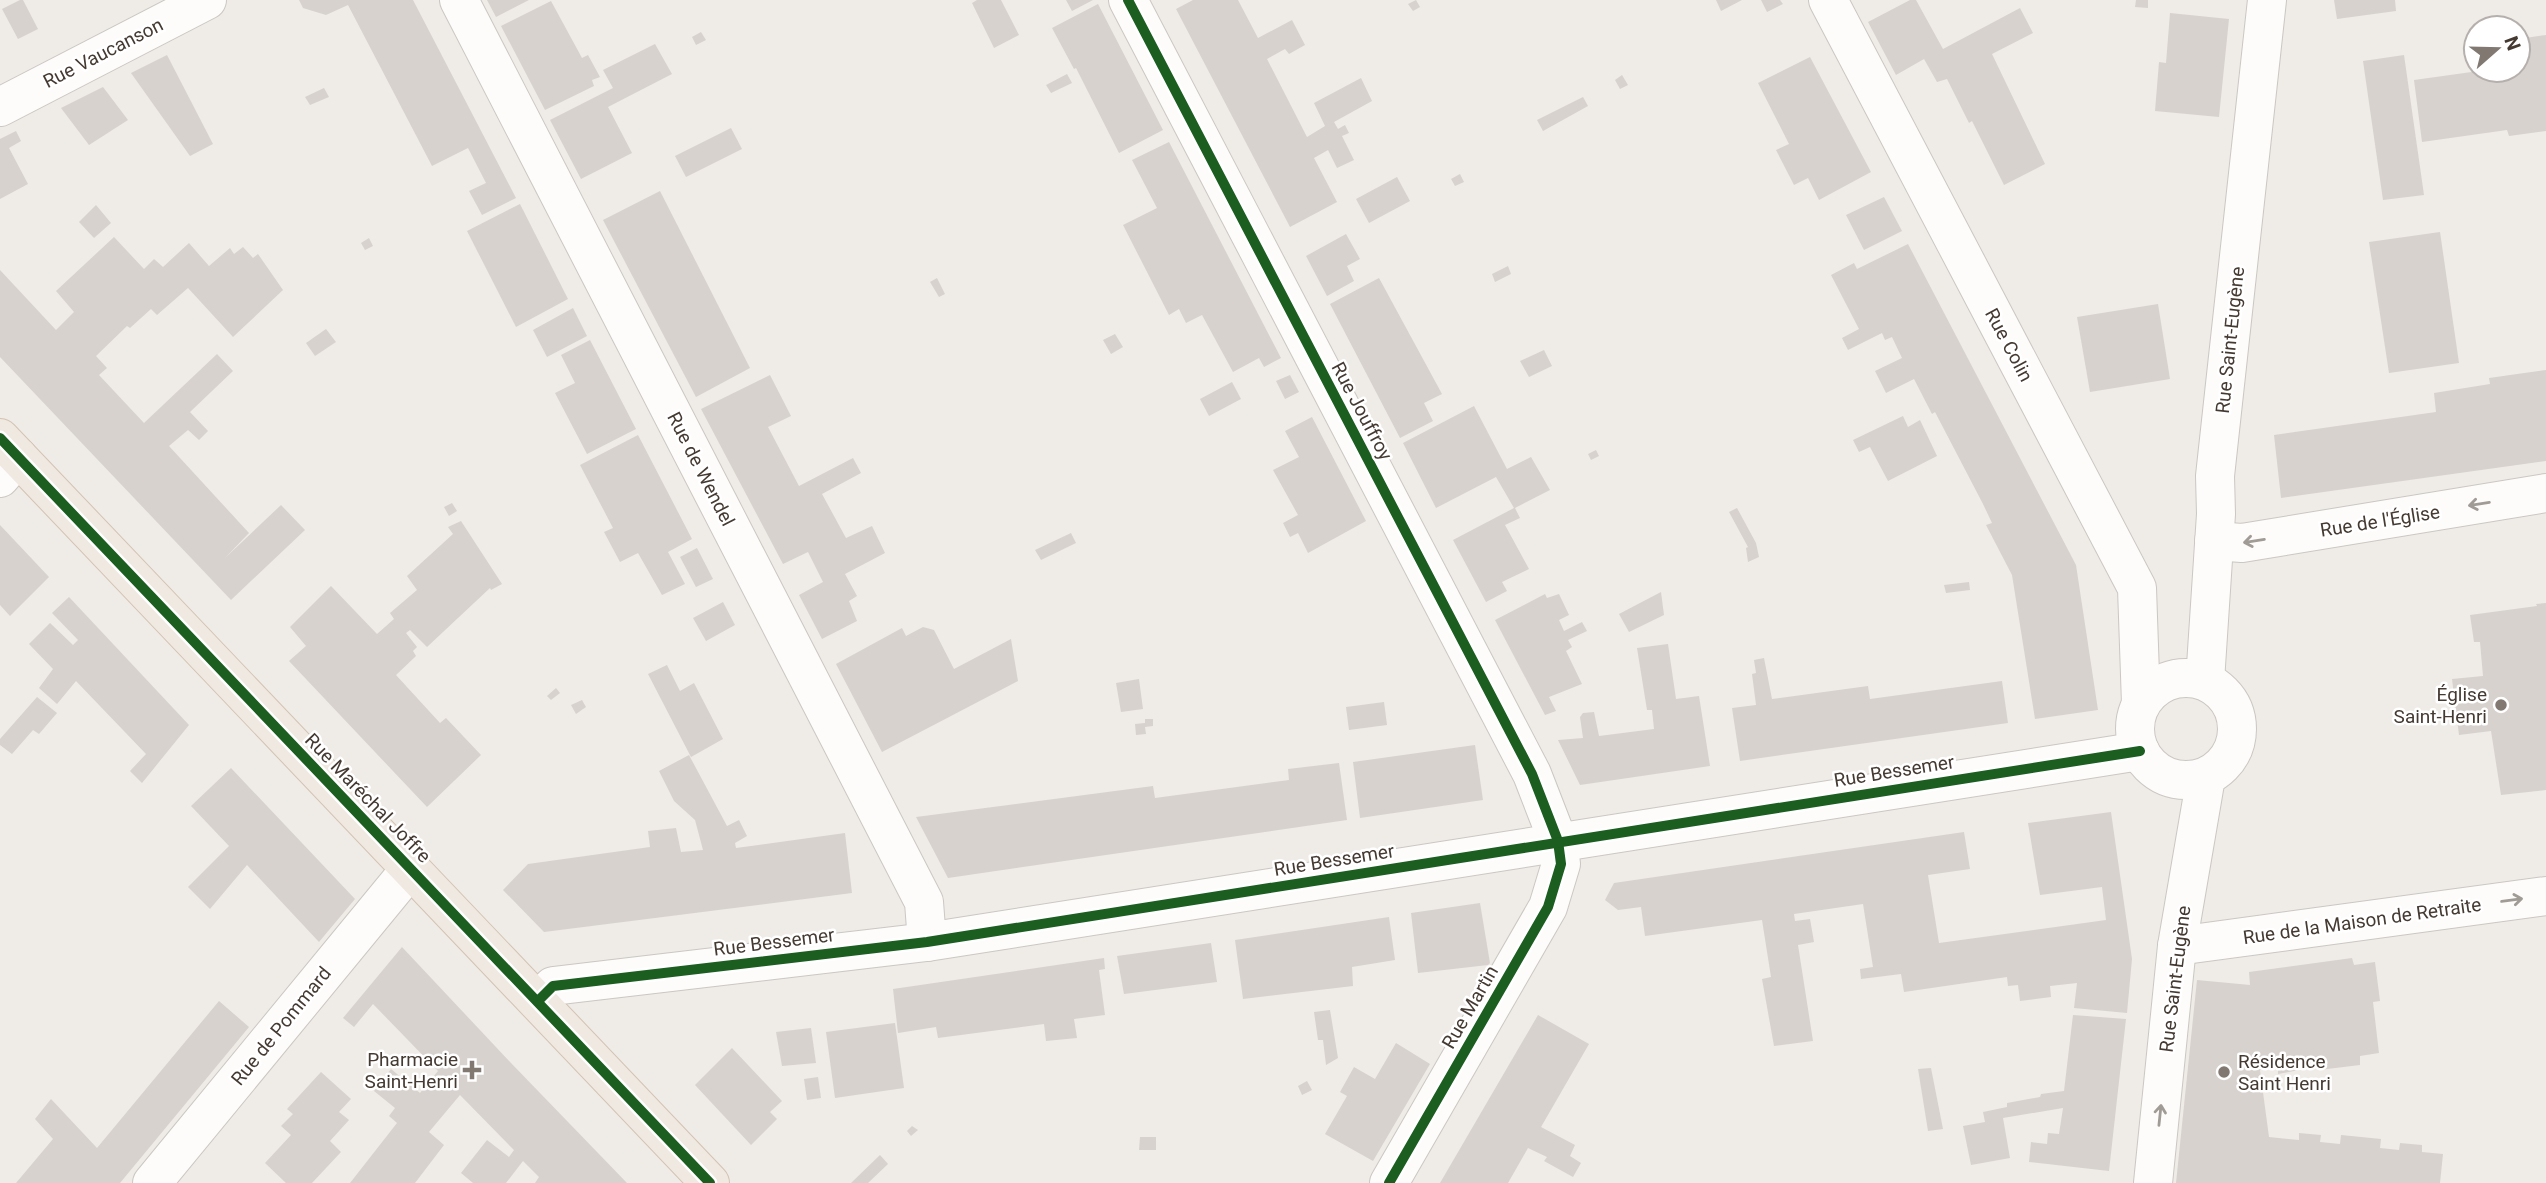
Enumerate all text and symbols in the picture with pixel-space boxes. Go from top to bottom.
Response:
street label: Rue Vaucanson [39,13,167,93]
north arrow [2462,14,2532,84]
text: N [2499,33,2526,54]
street label: Rue Saint-Eugène [2211,265,2249,415]
street label: Rue Colin [1980,304,2038,386]
street label: Rue Jouffroy [1327,358,1397,464]
street label: Rue de Wendel [662,408,740,530]
one-way arrow [2468,498,2491,511]
street label: Rue de l'Église [2319,500,2441,542]
one-way arrow [2243,535,2266,548]
place label: Église Saint-Henri [2394,683,2487,728]
marker: Église Saint-Henri [2493,697,2509,713]
street label: Rue Maréchal Joffre [300,728,436,868]
street label: Rue Bessemer [1832,750,1956,792]
street label: Rue Bessemer [1272,839,1396,881]
street label: Rue de la Maison de Retraite [2241,893,2483,949]
one-way arrow [2500,894,2523,907]
street label: Rue Saint-Eugène [2155,904,2195,1054]
street label: Rue Bessemer [712,923,836,961]
street label: Rue Martin [1437,961,1503,1053]
street label: Rue de Pommard [226,962,336,1090]
place label: Pharmacie Saint-Henri [365,1048,458,1093]
place label: Résidence Saint Henri [2238,1050,2331,1095]
marker: Pharmacie Saint-Henri [464,1062,480,1078]
marker: Résidence Saint Henri [2216,1064,2232,1080]
one-way arrow [2153,1104,2166,1127]

